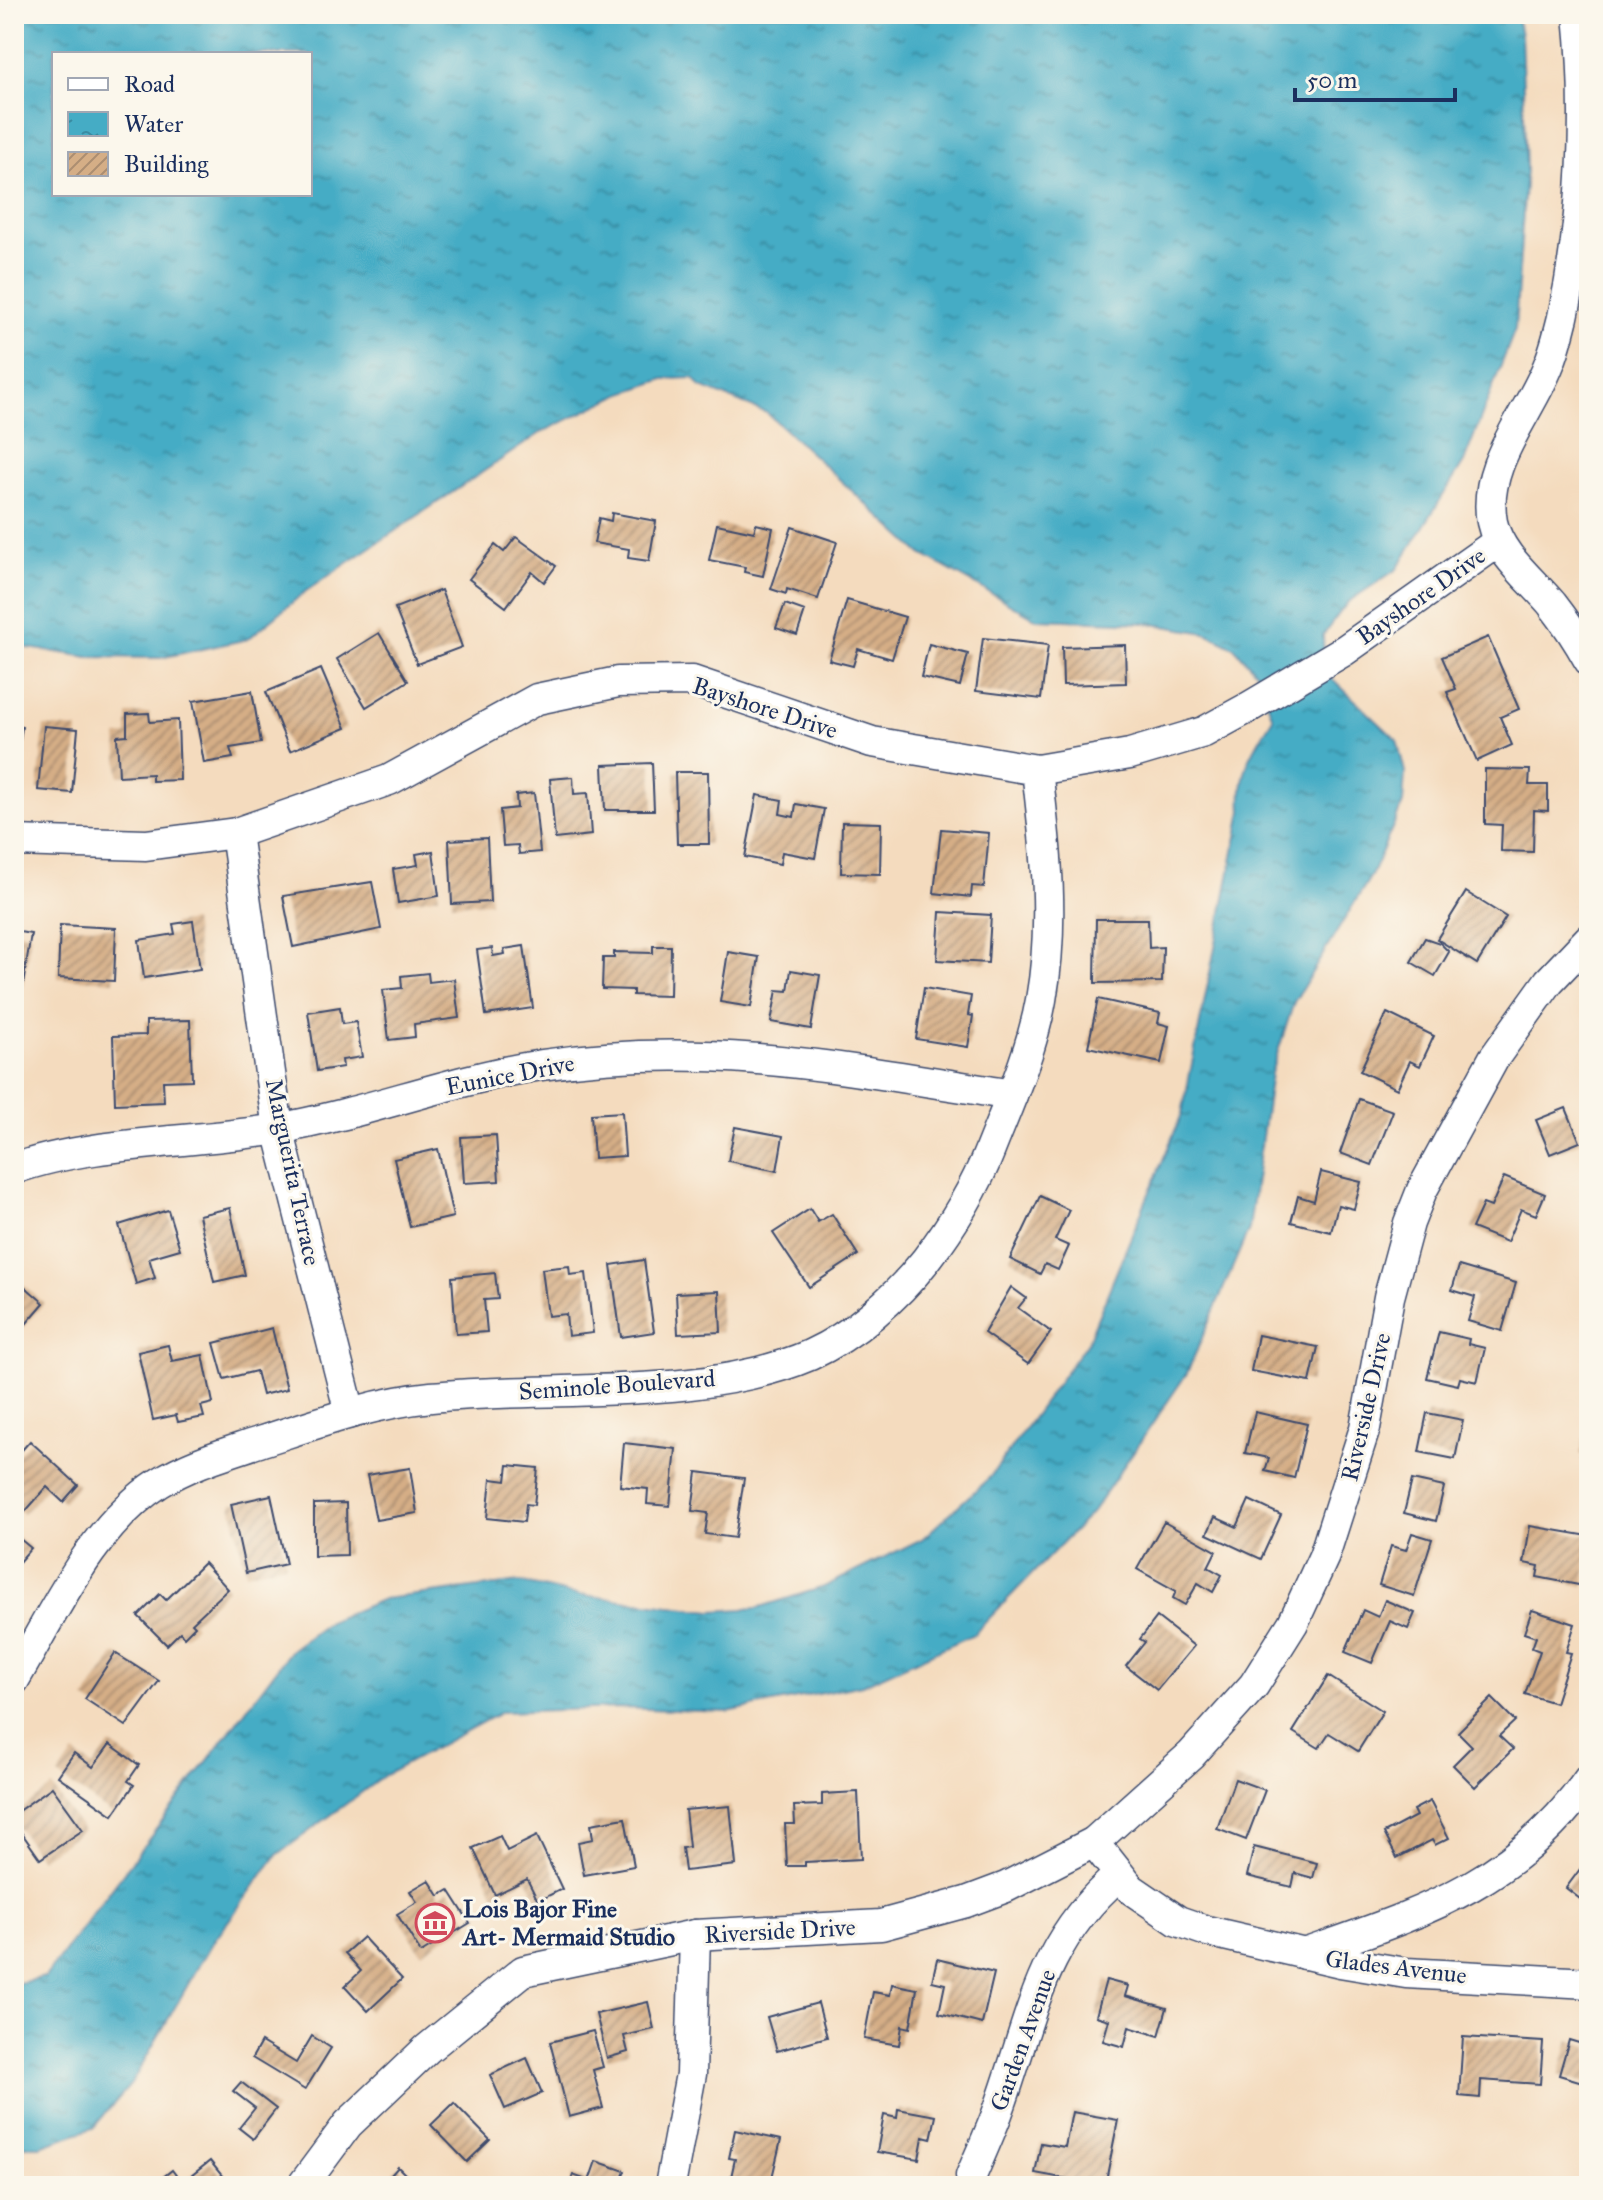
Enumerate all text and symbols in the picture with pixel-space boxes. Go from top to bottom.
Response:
legend [52,52,312,196]
scale bar [1295,52,1455,102]
text: 50 m [1307,65,1357,95]
text: Road [124,69,175,99]
text: Water [124,109,183,139]
text: Building [124,149,209,179]
street label: Bayshore Drive [1351,541,1491,651]
street label: Bayshore Drive [689,670,841,746]
street label: Eunice Drive [443,1048,577,1102]
street label: Marguerita Terrace [259,1076,327,1268]
street label: Riverside Drive [1334,1330,1398,1484]
street label: Seminole Boulevard [518,1363,716,1407]
place label: Lois Bajor Fine Art- Mermaid Studio [461,1894,675,1952]
museum icon: Lois Bajor Fine Art- Mermaid Studio [414,1902,456,1944]
street label: Riverside Drive [704,1912,856,1950]
street label: Glades Avenue [1324,1943,1468,1991]
street label: Garden Avenue [983,1965,1063,2115]

